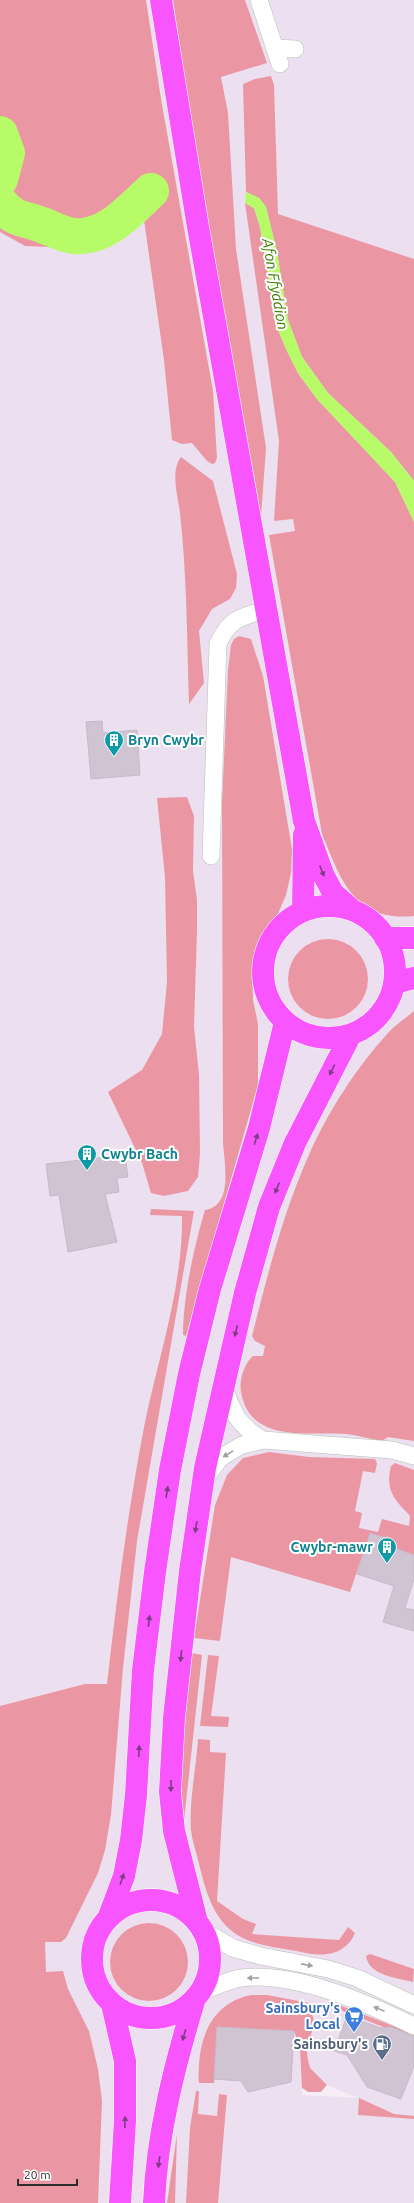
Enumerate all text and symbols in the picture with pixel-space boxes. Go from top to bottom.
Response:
water label: Afon Ffyddion [259,236,292,331]
building icon: Bryn Cwybr [103,729,125,757]
place label: Bryn Cwybr [128,732,204,748]
one-way arrow [320,865,326,877]
one-way arrow [329,1065,335,1076]
one-way arrow [253,1132,259,1144]
building icon: Cwybr Bach [76,1143,98,1171]
place label: Cwybr Bach [101,1146,178,1162]
one-way arrow [273,1182,279,1194]
one-way arrow [232,1325,238,1337]
one-way arrow [222,1450,234,1457]
one-way arrow [164,1486,170,1499]
one-way arrow [193,1521,199,1533]
building icon: Cwybr-mawr [376,1536,398,1564]
place label: Cwybr-mawr [291,1539,373,1555]
one-way arrow [146,1615,152,1627]
one-way arrow [178,1650,184,1662]
one-way arrow [135,1745,142,1757]
one-way arrow [167,1780,174,1792]
one-way arrow [119,1873,125,1885]
one-way arrow [301,1963,313,1969]
one-way arrow [246,1975,259,1981]
place label: Sainsbury's Local [265,2000,340,2032]
supermarket icon: Sainsbury's Local [343,2005,365,2033]
one-way arrow [372,2006,384,2012]
one-way arrow [181,2029,187,2041]
fuel station icon: Sainsbury's [371,2033,393,2061]
place label: Sainsbury's [293,2036,368,2052]
one-way arrow [122,2115,128,2128]
one-way arrow [156,2156,162,2168]
scale bar [18,2161,77,2187]
text: 20 m [24,2168,51,2181]

